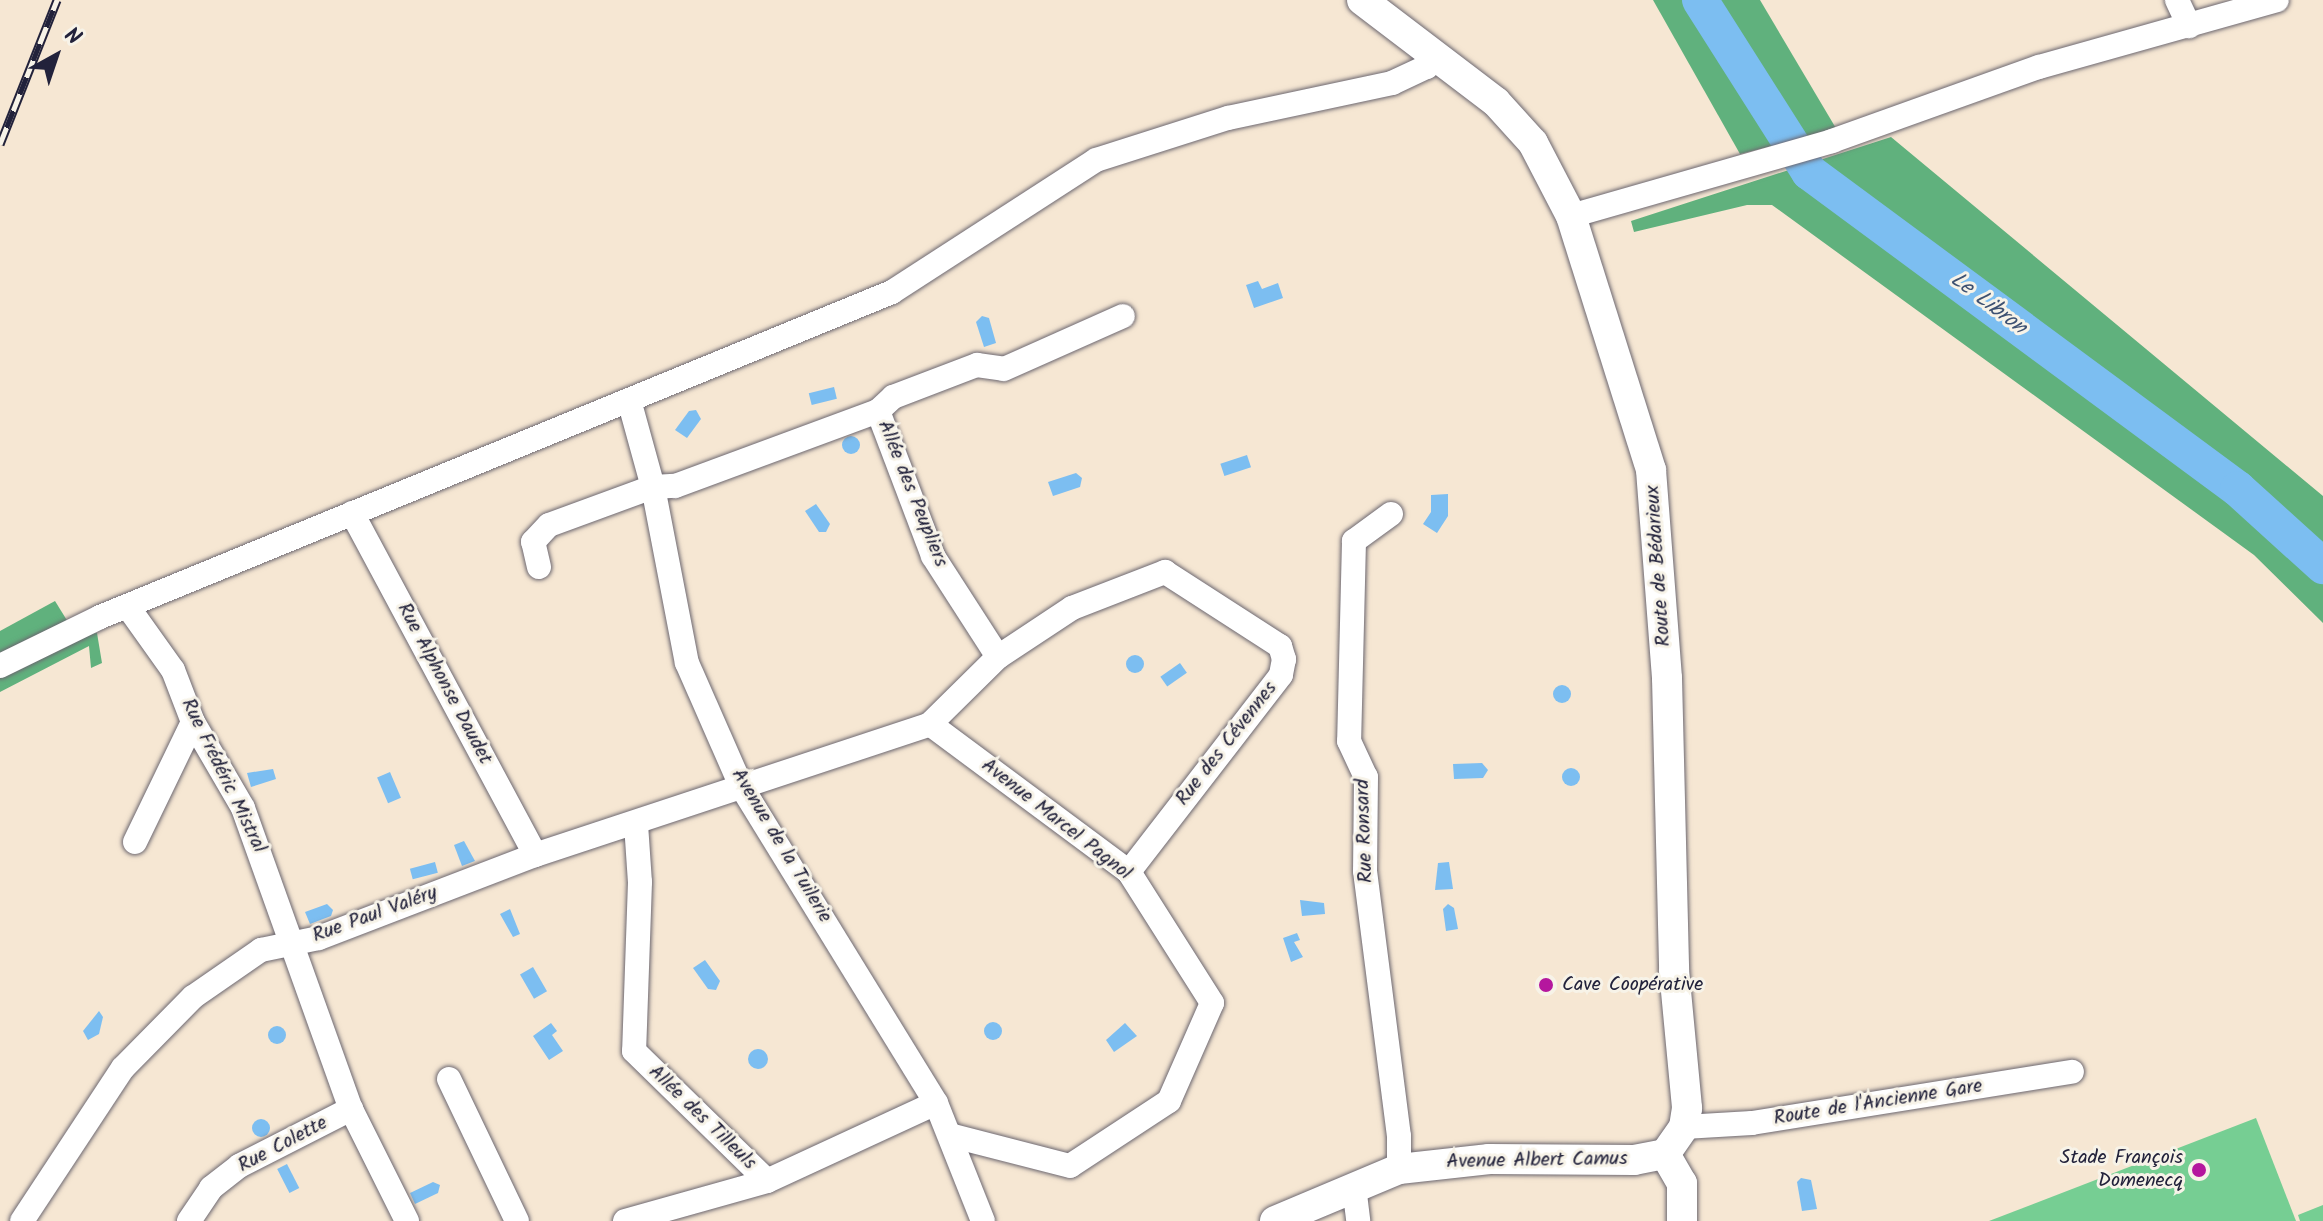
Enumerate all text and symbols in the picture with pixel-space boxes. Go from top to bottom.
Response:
north arrow [16,16,96,96]
text: N [55,19,88,55]
water label: Le Libron [1945,267,2031,341]
street label: Allée des Peupliers [872,417,952,571]
street label: Route de Bédarieux [1641,485,1677,647]
street label: Rue Alphonse Daudet [391,599,497,769]
street label: Rue des Cévennes [1171,677,1283,811]
street label: Rue Frédéric Mistral [175,695,271,857]
street label: Avenue Marcel Pagnol [976,754,1136,886]
street label: Avenue de la Tuilerie [726,765,836,927]
street label: Rue Ronsard [1351,779,1379,883]
street label: Rue Paul Valéry [309,881,441,949]
place label: Cave Coopérative [1562,973,1703,997]
marker: Cave Coopérative [1537,976,1555,994]
street label: Allée des Tilleuls [643,1061,761,1175]
street label: Route de l'Ancienne Gare [1772,1075,1984,1131]
street label: Rue Colette [234,1111,332,1179]
place label: Stade François Domenecq [2060,1146,2183,1193]
street label: Avenue Albert Camus [1446,1147,1628,1175]
marker: Stade François Domenecq [2190,1161,2208,1179]

